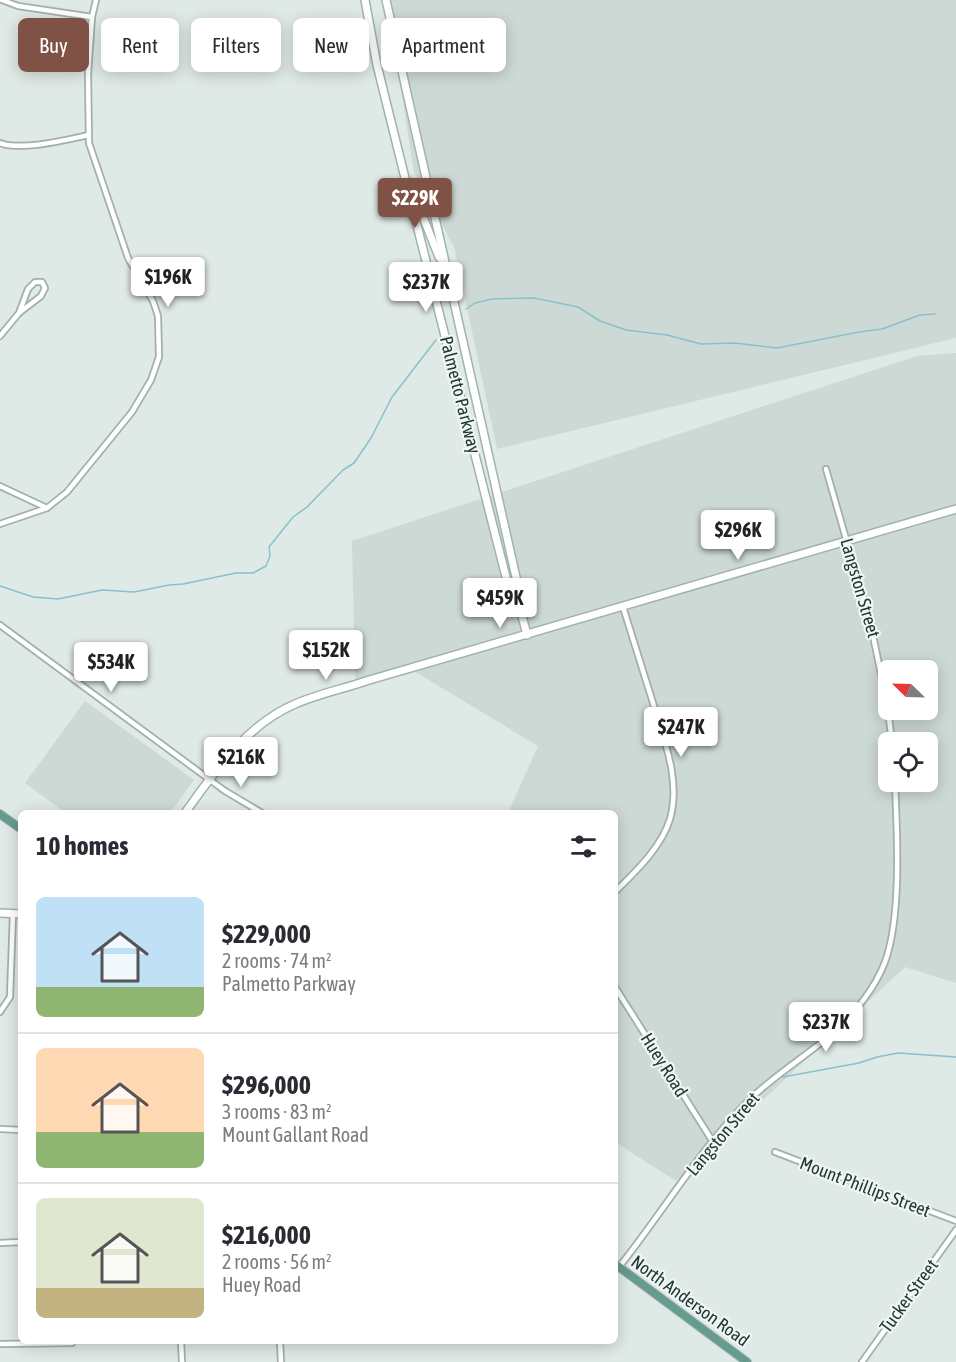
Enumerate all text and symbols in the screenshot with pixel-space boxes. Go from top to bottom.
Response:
chip: Buy [18,18,89,72]
chip: Rent [101,18,179,72]
chip: Filters [191,18,281,72]
chip: New [293,18,369,72]
chip: Apartment [381,18,506,72]
pin: $229K [373,178,457,229]
text: $229K [392,186,438,209]
pin: $196K [126,257,210,308]
pin: $237K [384,262,468,313]
text: $196K [145,265,191,288]
text: $237K [403,270,449,293]
street label: Palmetto Parkway [436,334,485,456]
pin: $296K [696,510,780,561]
text: $296K [715,518,761,541]
street label: Langston Street [836,536,885,640]
pin: $459K [458,578,542,629]
text: $459K [477,586,523,609]
pin: $152K [284,630,368,681]
text: $152K [303,638,349,661]
pin: $534K [69,642,153,693]
text: $534K [88,650,134,673]
north arrow [878,660,938,720]
map controls [878,660,938,792]
pin: $247K [639,707,723,758]
text: $247K [658,715,704,738]
button: locate [878,732,938,792]
pin: $216K [199,737,283,788]
text: $216K [218,745,264,768]
icon: filters [567,830,600,863]
text: 10 homes [36,831,129,861]
text: $229,000 [222,919,311,949]
icon: home [84,921,156,993]
text: 2 rooms · 74 m² [222,949,332,972]
text: Palmetto Parkway [222,972,356,995]
pin: $237K [784,1002,868,1053]
text: $237K [803,1010,849,1033]
street label: Huey Road [637,1029,692,1101]
text: $296,000 [222,1070,311,1100]
icon: home [84,1072,156,1144]
street label: Langston Street [682,1088,764,1180]
text: 3 rooms · 83 m² [222,1100,332,1123]
text: Mount Gallant Road [222,1123,369,1146]
street label: Mount Phillips Street [797,1152,933,1221]
text: $216,000 [222,1220,311,1250]
icon: home [84,1222,156,1294]
text: 2 rooms · 56 m² [222,1250,332,1273]
street label: North Anderson Road [627,1251,753,1350]
street label: Tucker Street [875,1255,942,1336]
text: Huey Road [222,1273,301,1296]

